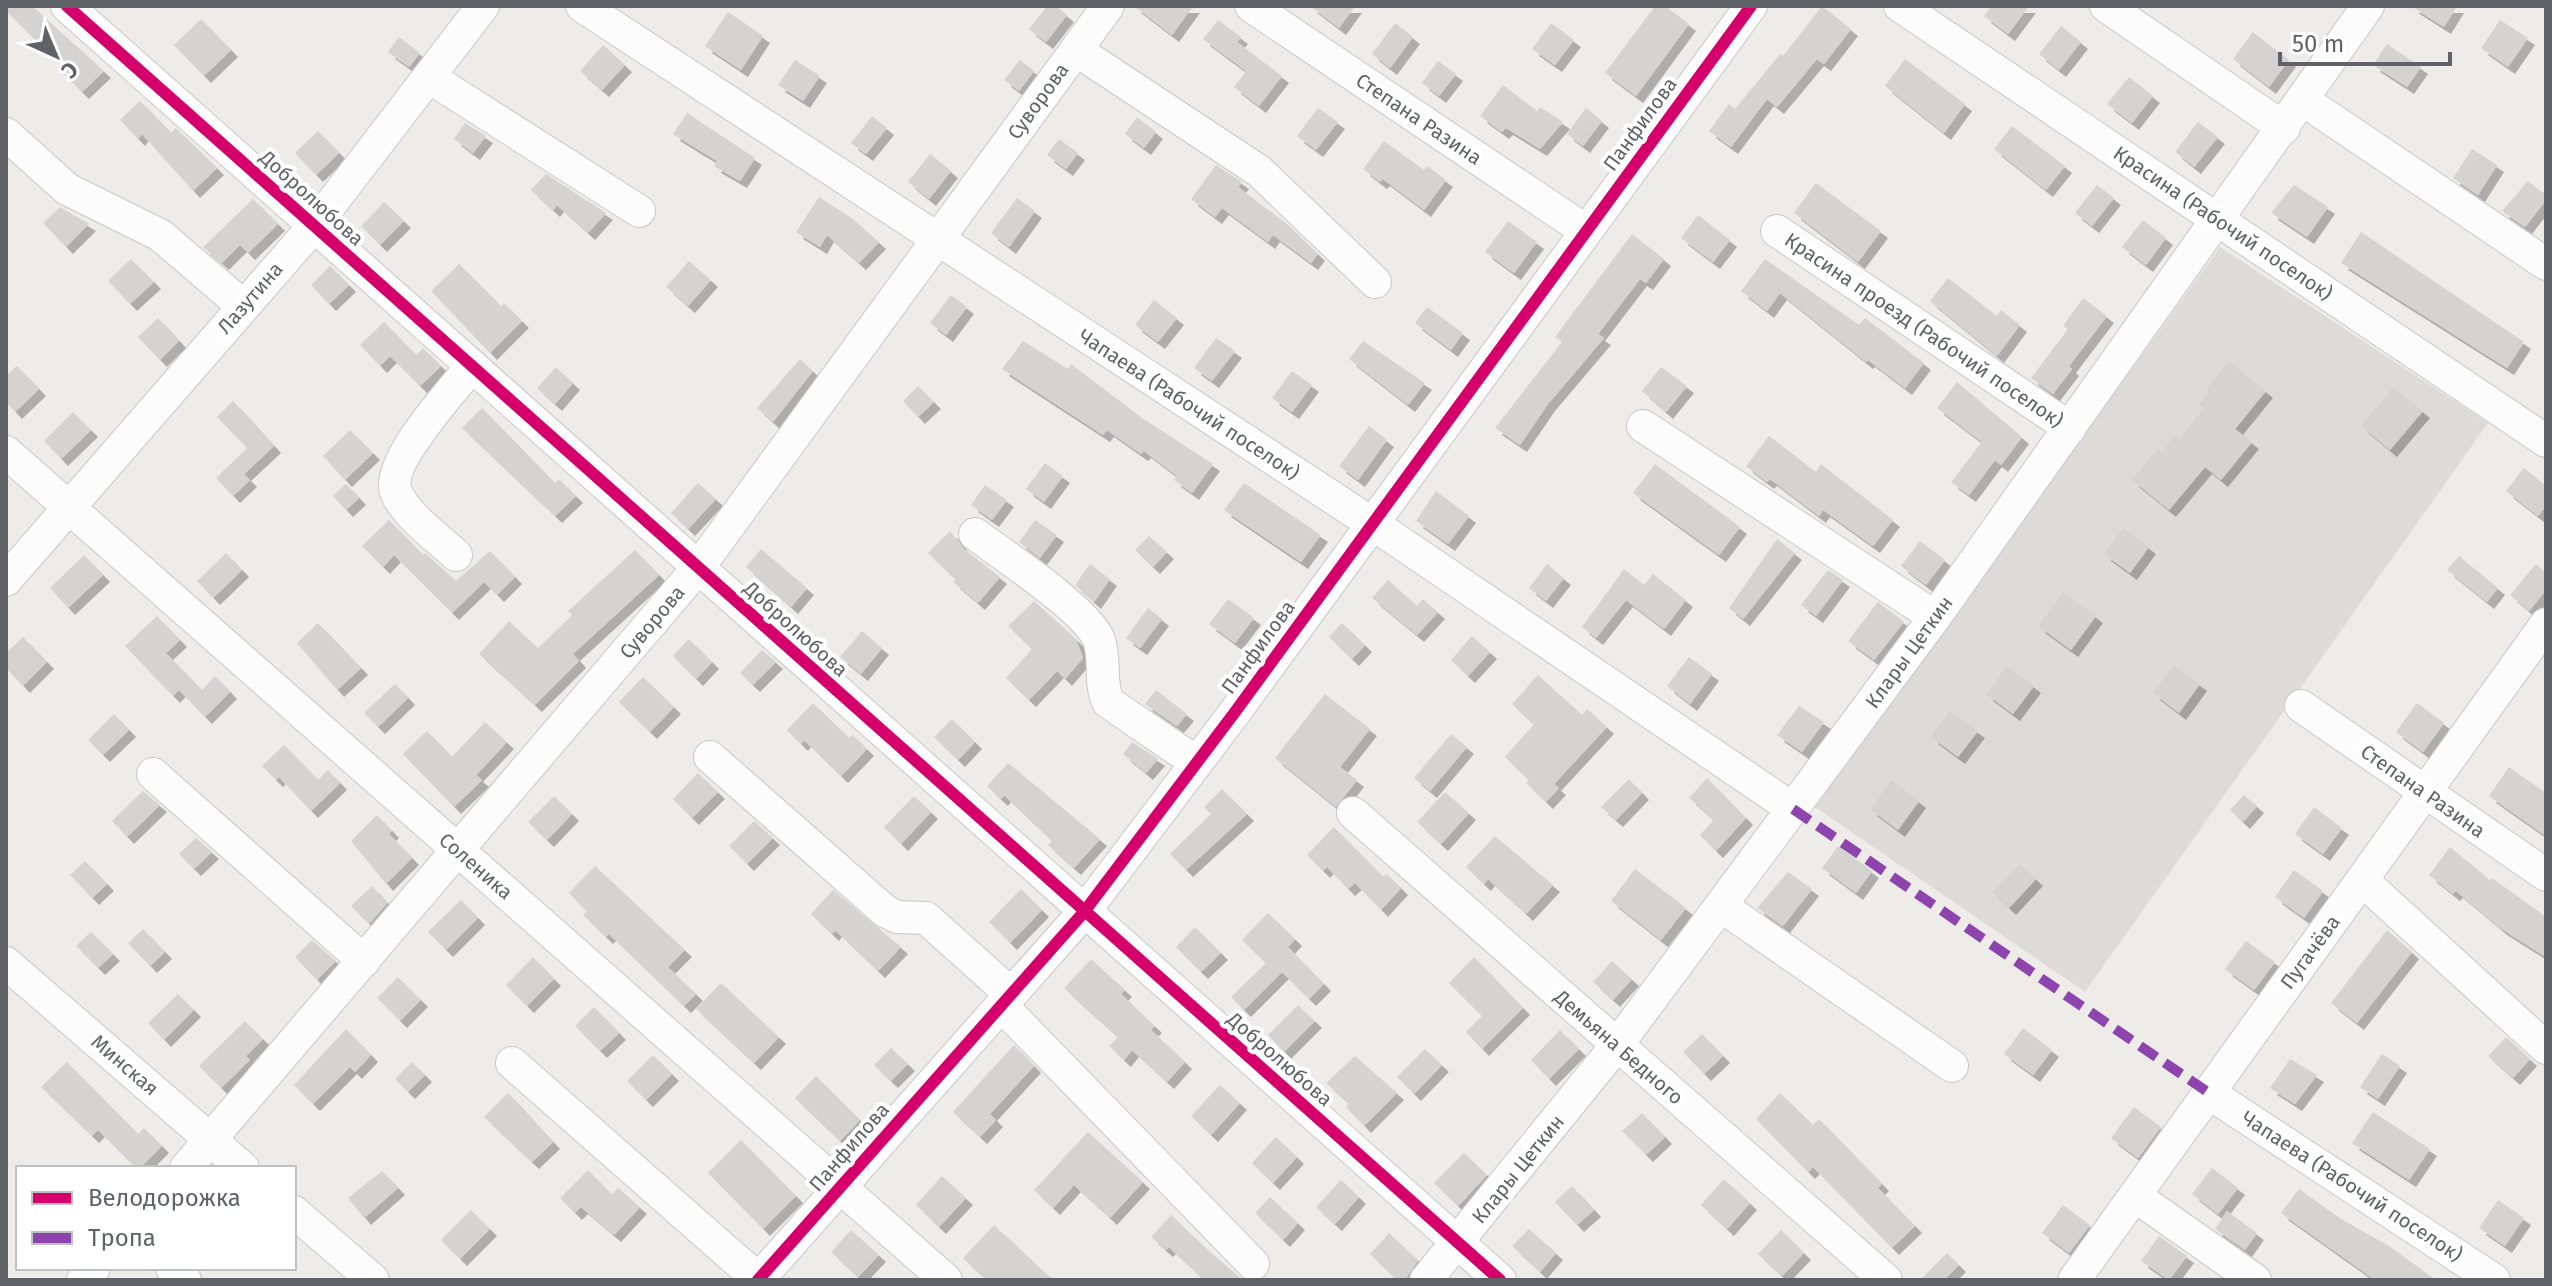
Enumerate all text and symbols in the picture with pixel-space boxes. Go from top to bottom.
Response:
north arrow [16,16,96,96]
scale bar [2280,16,2450,66]
text: 50 m [2292,30,2344,58]
text: С [55,56,83,84]
street label: Суворова [1002,58,1074,144]
street label: Степана Разина [1352,68,1486,170]
street label: Панфилова [1598,73,1682,175]
street label: Красина (Рабочий поселок) [2109,141,2337,305]
street label: Добролюбова [254,144,369,251]
street label: Красина проезд (Рабочий поселок) [1780,228,2068,432]
street label: Лазутина [212,257,288,339]
street label: Чапаева (Рабочий поселок) [1074,323,1304,485]
street label: Добролюбова [738,575,853,682]
street label: Суворова [614,580,690,664]
street label: Клары Цеткин [1860,591,1958,713]
street label: Панфилова [1216,596,1300,698]
street label: Степана Разина [2356,739,2490,843]
street label: Соленика [434,828,518,904]
street label: Пугачёва [2275,910,2345,994]
street label: Демьяна Бедного [1549,984,1688,1109]
street label: Добролюбова [1222,1006,1337,1111]
street label: Минская [87,1029,163,1101]
street label: Панфилова [804,1098,894,1196]
street label: Чапаева (Рабочий поселок) [2237,1105,2467,1267]
street label: Клары Цеткин [1467,1110,1569,1228]
legend [16,1166,296,1270]
text: Велодорожка [88,1184,241,1212]
text: Тропа [88,1224,156,1252]

